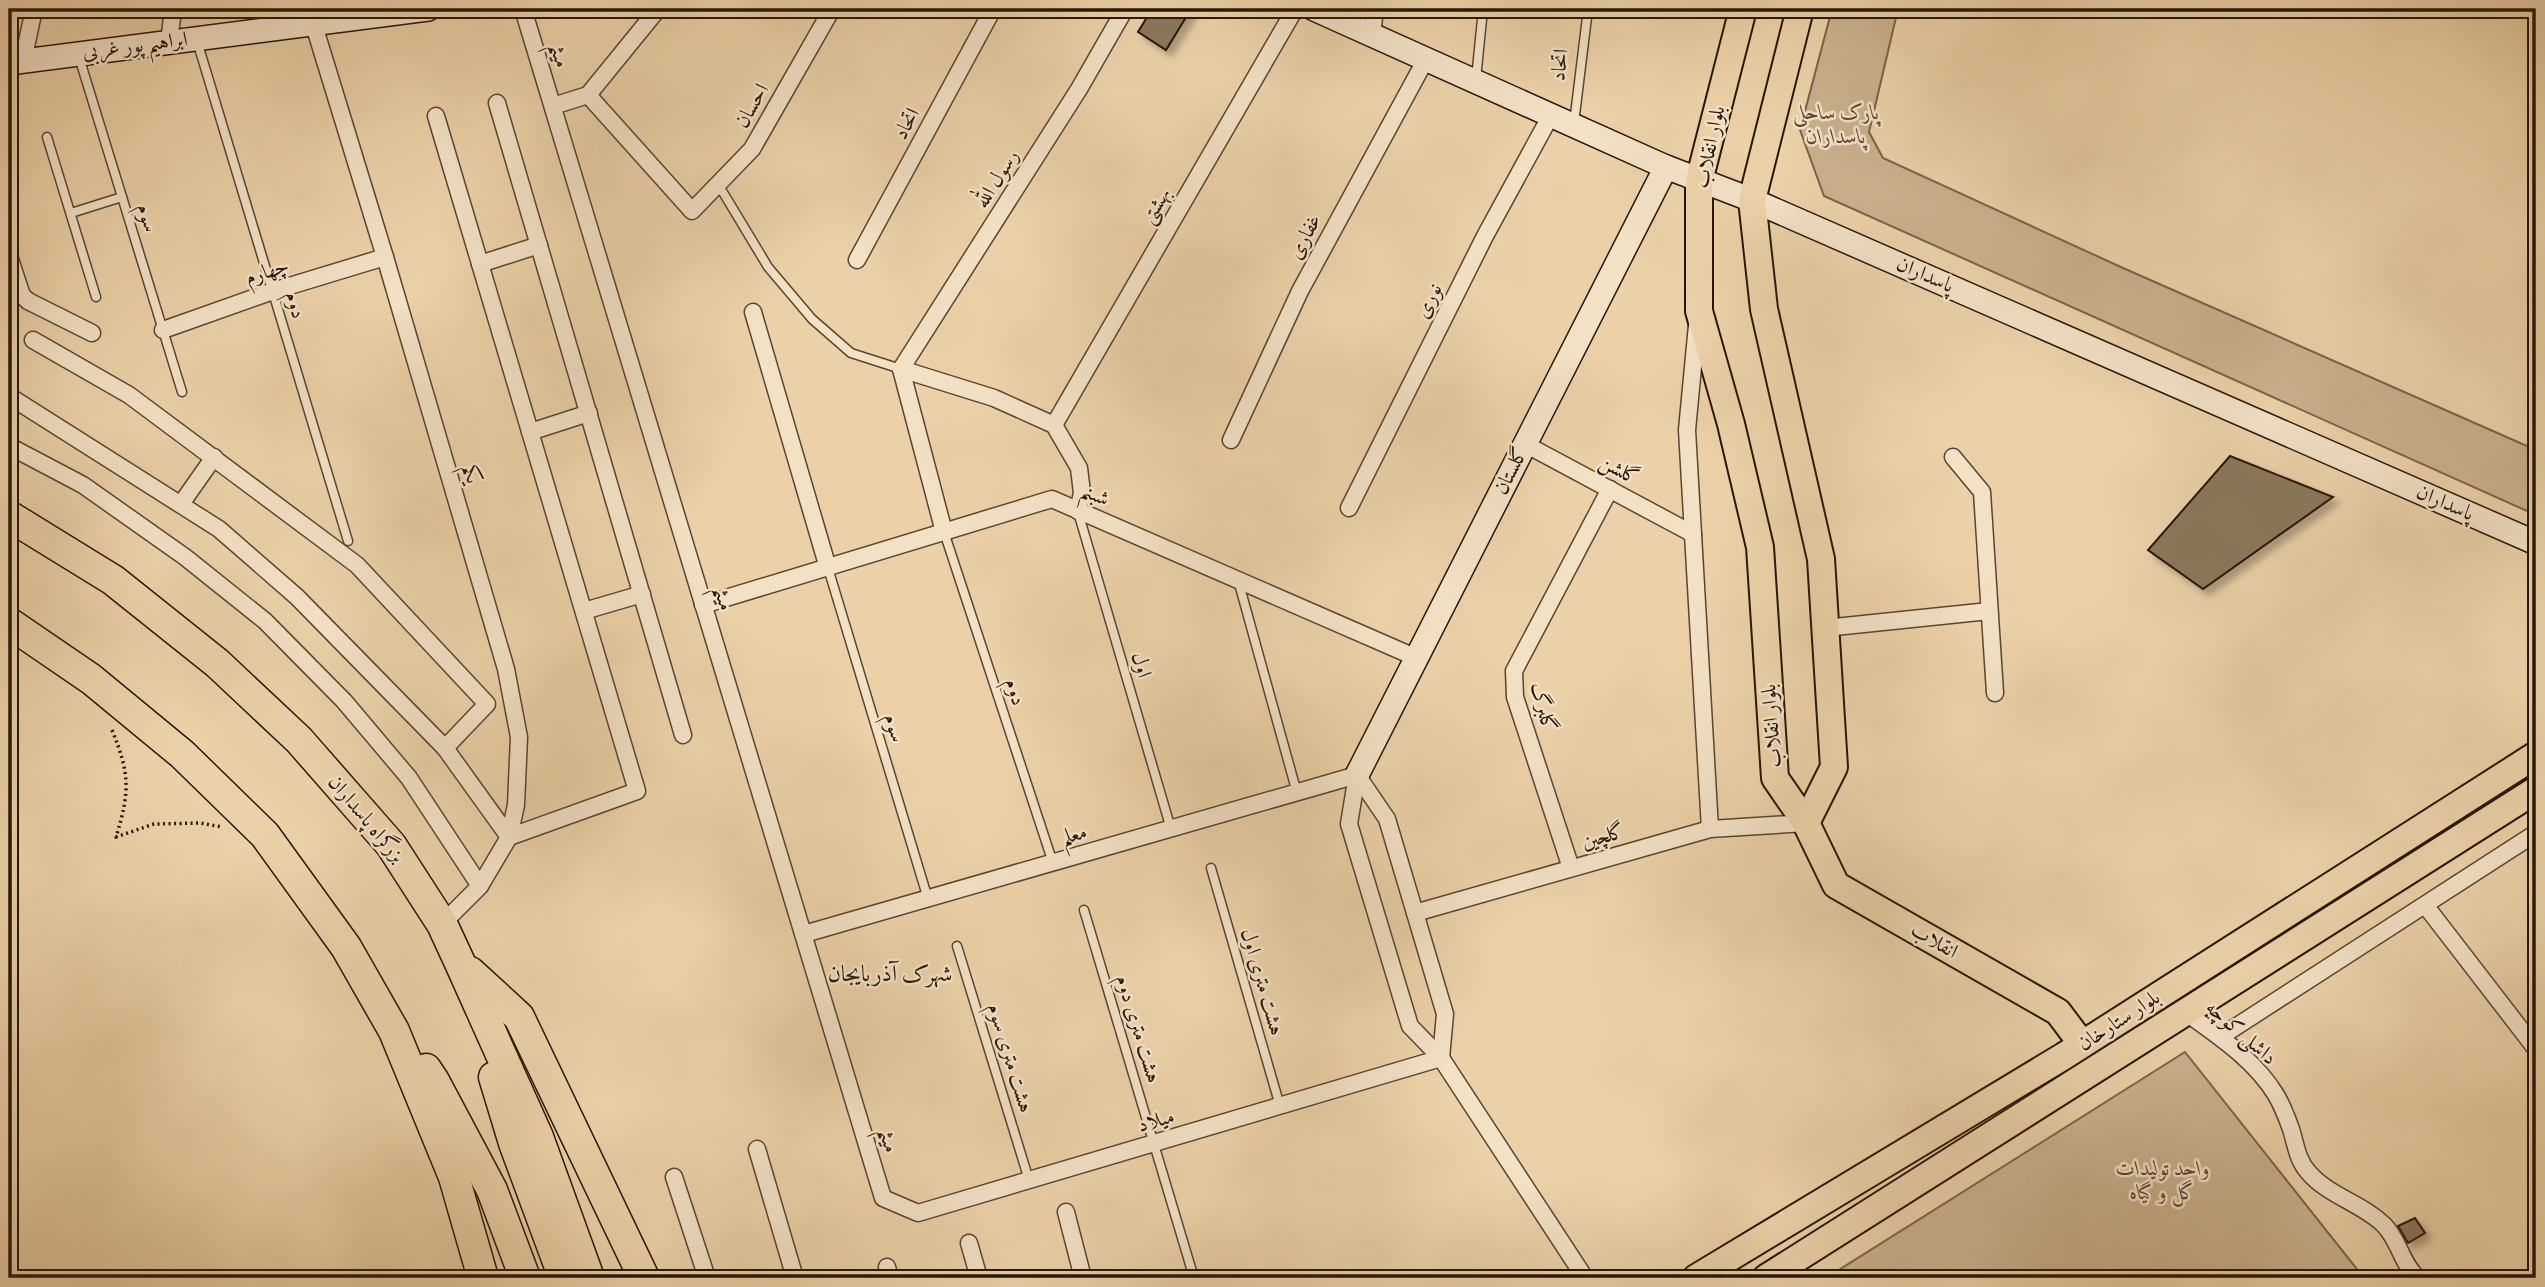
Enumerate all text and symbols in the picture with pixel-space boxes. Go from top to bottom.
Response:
street label: ابراهیم پور غربی [81,27,190,72]
street label: میثم [536,39,575,73]
street label: اتحاد [1545,47,1575,83]
street label: احسان [729,79,775,133]
park label: پارک ساحلی پاسداران [1792,100,1882,151]
street label: بلوار انقلاب [1689,103,1731,191]
street label: اتحاد [888,104,926,144]
street label: رسول الله [965,142,1025,213]
street label: بهشتی [1135,183,1178,230]
street label: سوم [127,200,164,237]
street label: غفاری [1282,210,1328,264]
street label: پاسداران [1892,251,1959,300]
street label: چهارم [242,253,293,295]
street label: نوری [1409,279,1449,323]
street label: دوم [275,288,311,323]
street label: گلستان [1487,442,1534,499]
street label: گلشن [1595,448,1644,491]
street label: یکم [450,462,486,489]
street label: شبنم [1074,477,1113,519]
street label: پاسداران [2412,479,2479,528]
street label: میثم [700,582,739,616]
street label: اول [1125,649,1157,681]
street label: دوم [995,675,1032,710]
street label: گلبرگ [1524,679,1563,734]
street label: بلوار انقلاب [1756,683,1788,769]
street label: سوم [874,710,911,747]
street label: بزرگراه پاسداران [321,769,412,869]
street label: گلچین [1578,818,1627,855]
street label: معلم [1058,819,1092,858]
street label: انقلاب [1906,917,1962,965]
street label: هشت متری اول [1234,926,1290,1038]
district label: شهرک آذربایجان [828,960,952,988]
street label: هشت متری دوم [1105,972,1167,1087]
street label: بلوار ستارخان [2073,985,2165,1057]
street label: داشلی کوچه [2199,995,2282,1073]
street label: هشت متری سوم [977,1000,1039,1117]
street label: میلاد [1135,1103,1177,1139]
street label: میثم [865,1124,904,1158]
park label: واحد تولیدات گل و گیاه [2116,1156,2210,1207]

